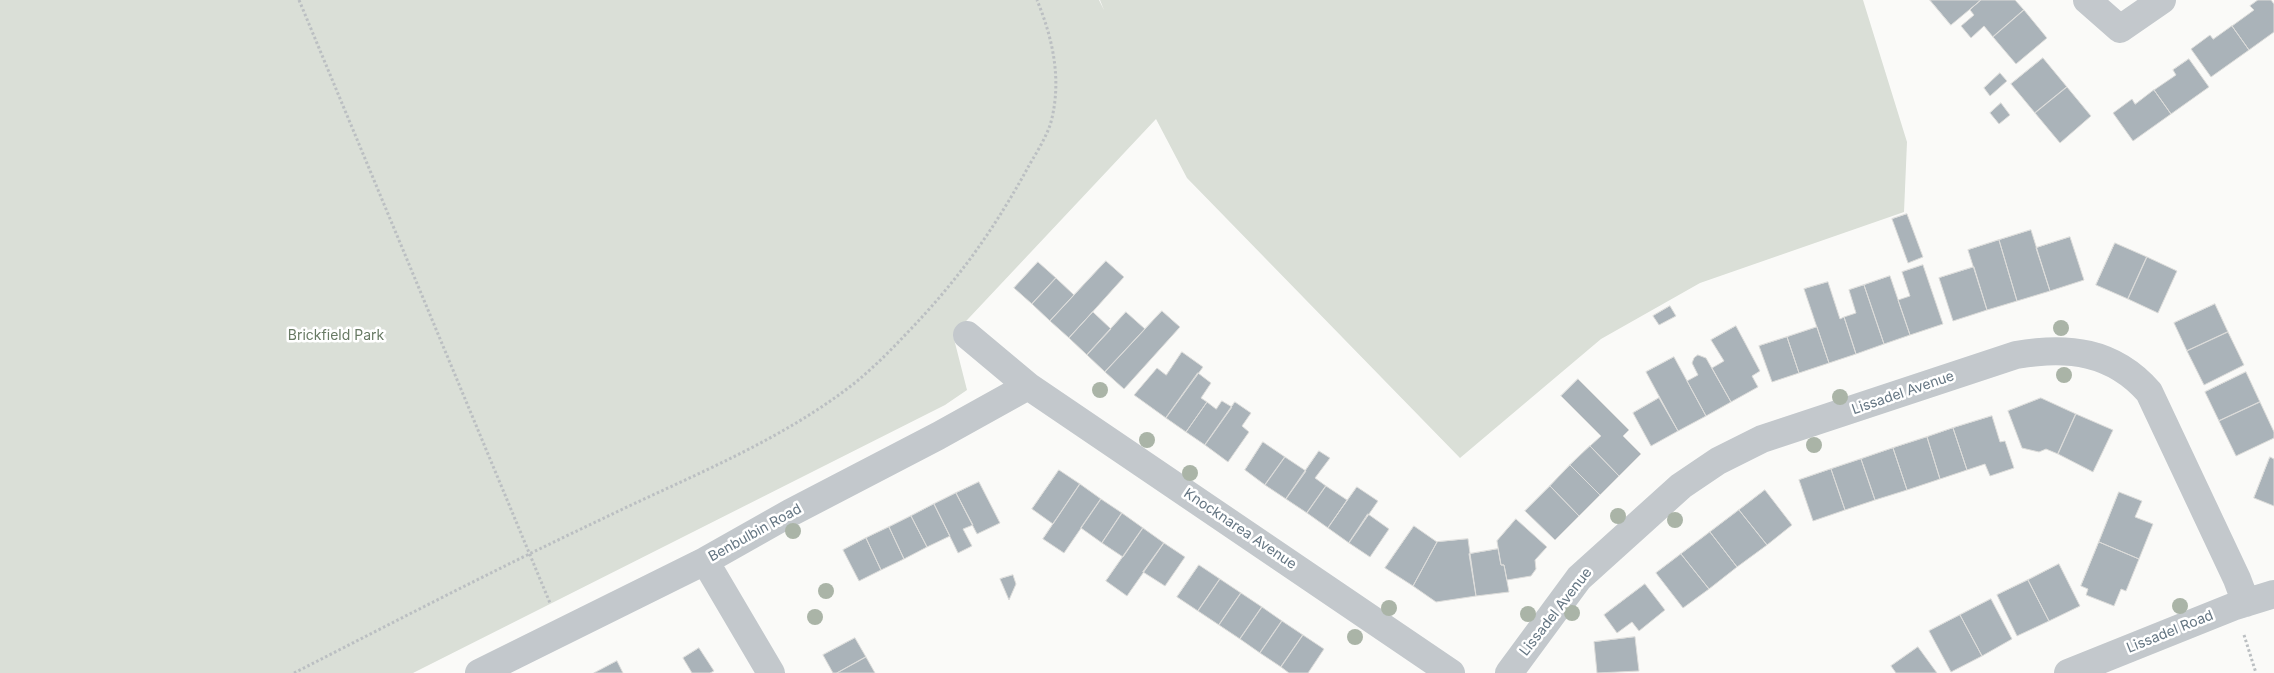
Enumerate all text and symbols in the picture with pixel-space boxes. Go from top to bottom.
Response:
park label: Brickfield Park [288,328,384,344]
street label: Lissadel Avenue [1850,368,1956,418]
street label: Knocknarea Avenue [1181,485,1299,573]
street label: Benbulbin Road [706,500,804,566]
street label: Lissadel Avenue [1516,565,1596,659]
street label: Lissadel Road [2124,607,2216,657]

